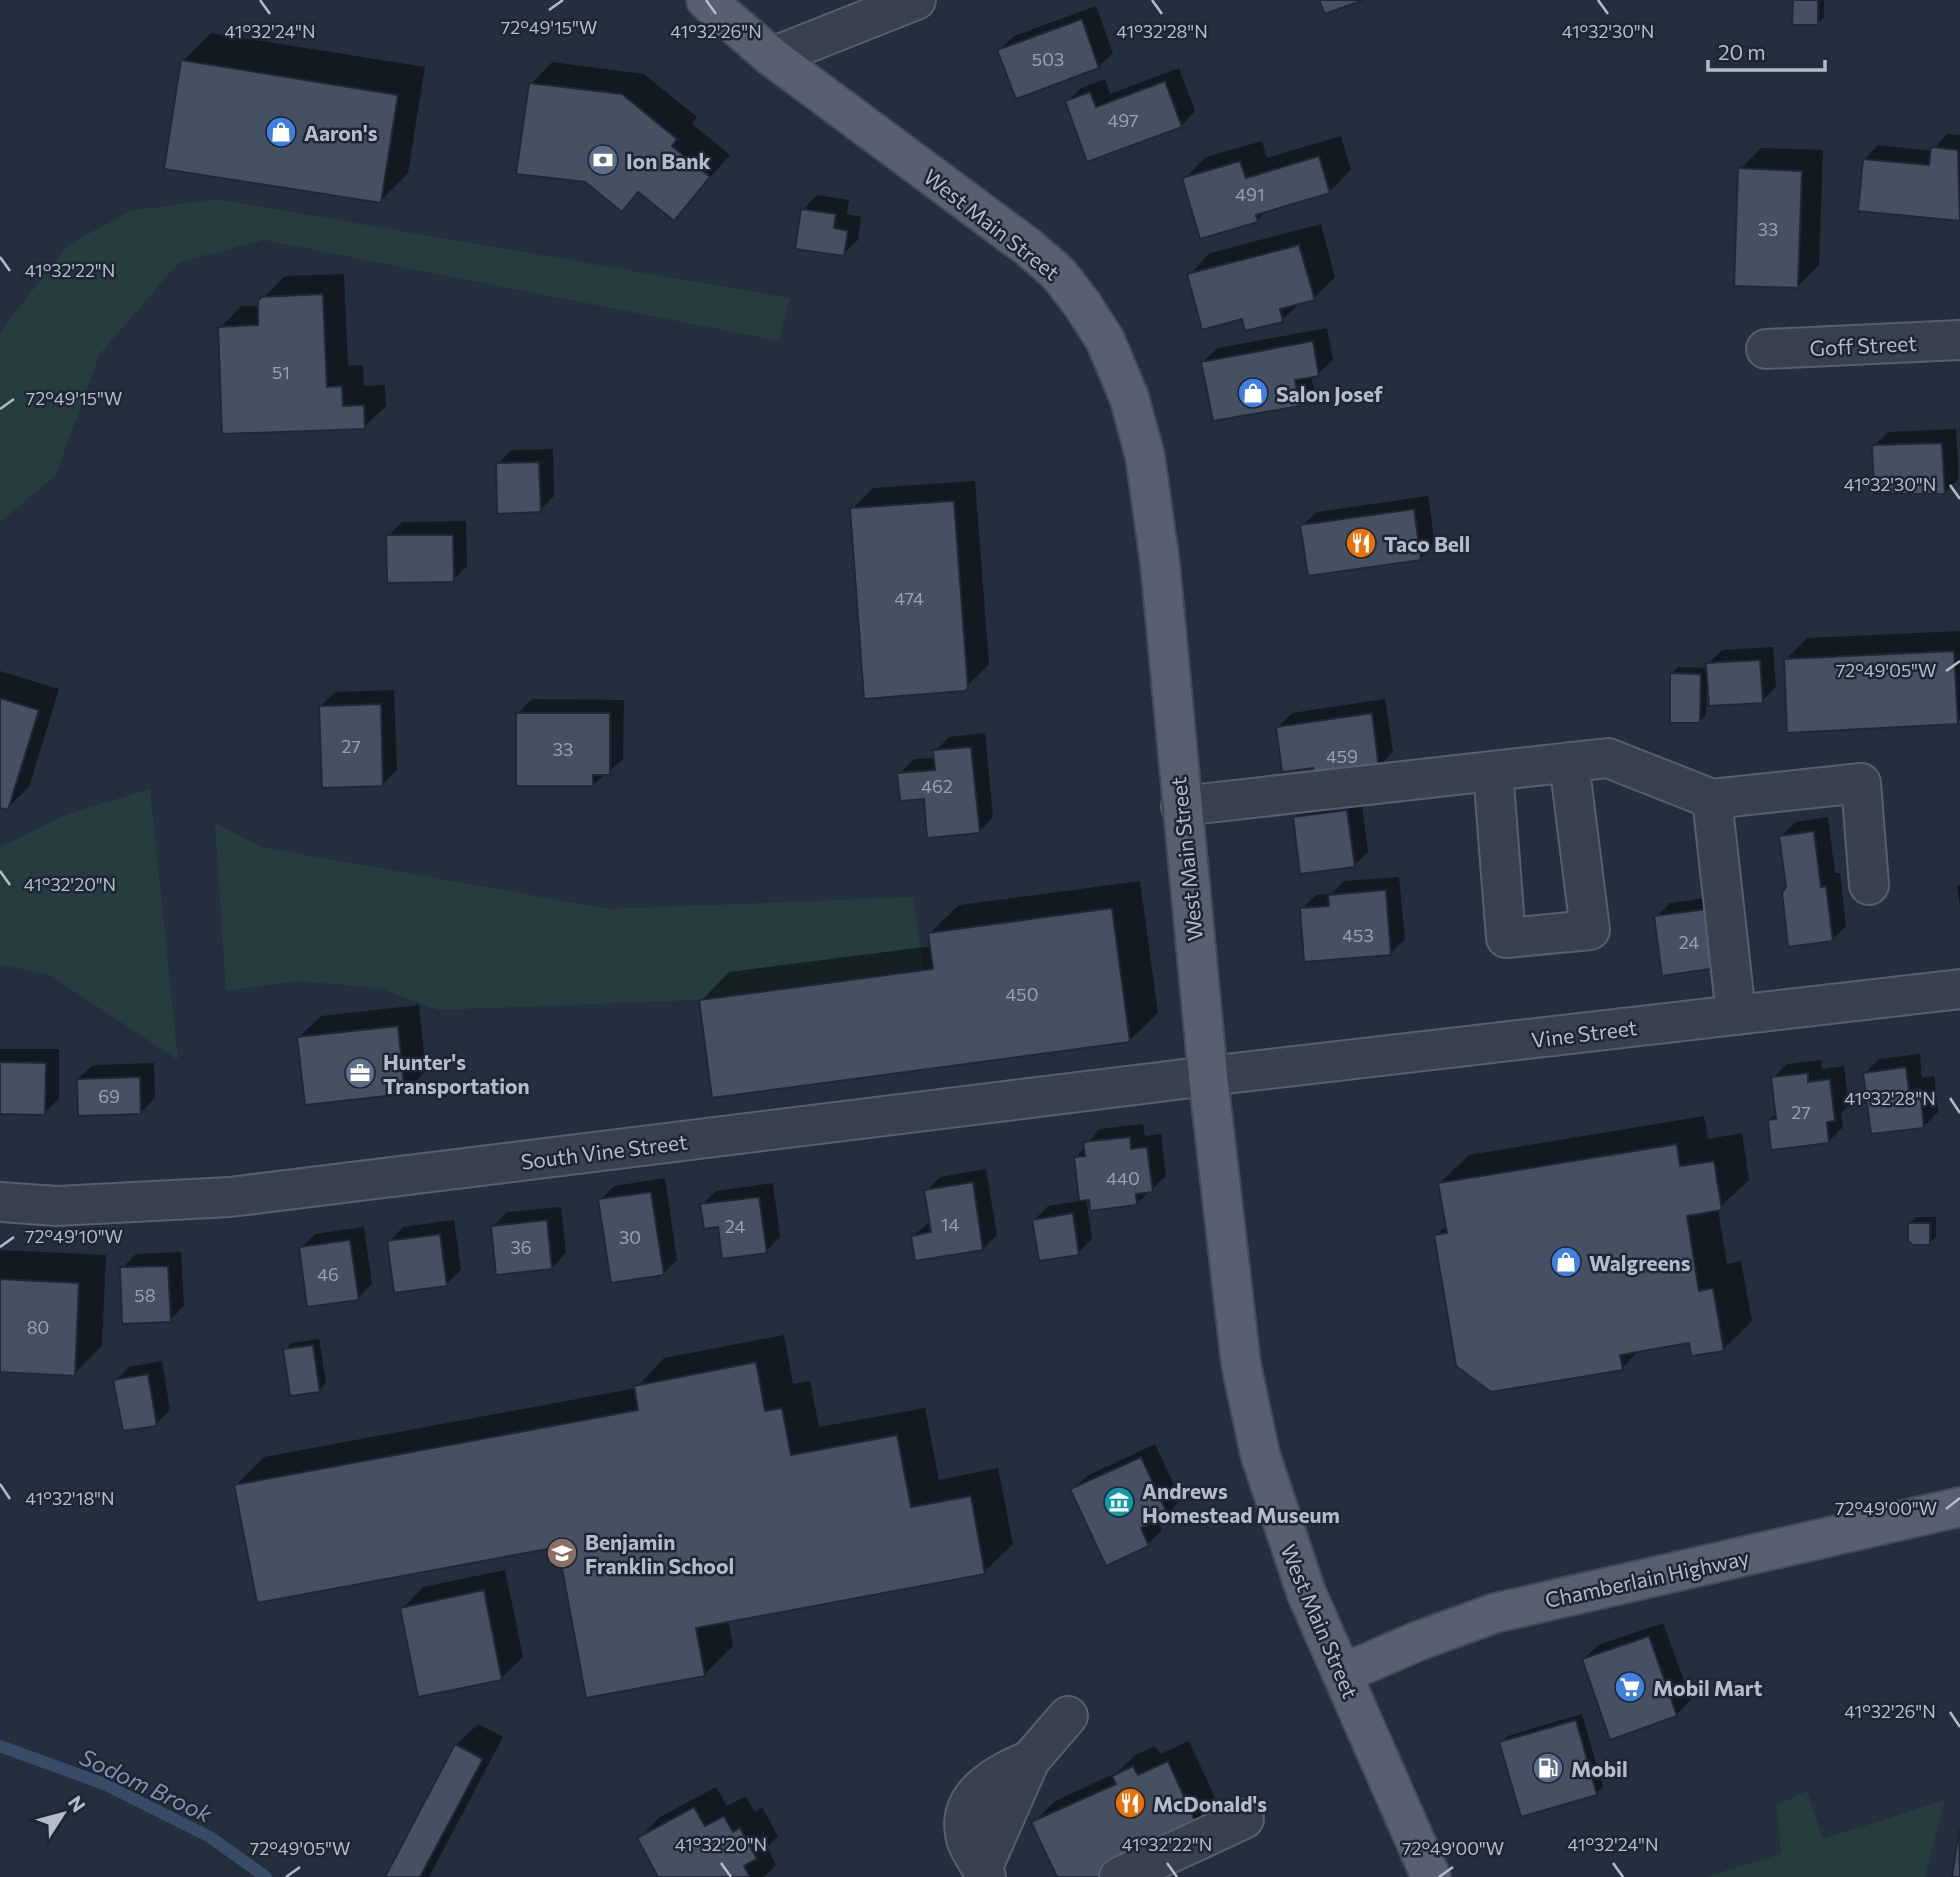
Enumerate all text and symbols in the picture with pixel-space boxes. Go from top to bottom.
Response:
text: 72°49'15"W [501,16,597,38]
text: 41°32'24"N [224,20,316,42]
text: 41°32'26"N [670,20,762,42]
text: 41°32'28"N [1116,20,1208,42]
text: 41°32'30"N [1562,20,1654,42]
scale bar [1708,28,1825,72]
text: 20 m [1718,39,1766,64]
house number: 503 [1032,48,1064,70]
house number: 497 [1107,109,1139,131]
shop icon: Aaron's [264,115,298,149]
place label: Aaron's [304,120,378,145]
bank icon: Ion Bank [586,143,620,177]
place label: Ion Bank [626,148,710,173]
street label: West Main Street [919,163,1065,285]
house number: 491 [1235,183,1265,205]
house number: 33 [1758,218,1778,240]
text: 41°32'22"N [25,259,115,281]
street label: Goff Street [1809,330,1917,360]
house number: 51 [272,361,290,383]
shop icon: Salon Josef [1236,376,1270,410]
place label: Salon Josef [1276,381,1383,406]
text: 72°49'15"W [26,387,122,409]
text: 41°32'30"N [1844,473,1936,495]
restaurant icon: Taco Bell [1344,526,1378,560]
place label: Taco Bell [1384,531,1470,556]
house number: 474 [894,587,924,609]
text: 72°49'05"W [1836,659,1936,681]
house number: 27 [341,735,361,757]
house number: 33 [553,738,573,760]
house number: 459 [1326,745,1358,767]
house number: 462 [921,775,953,797]
street label: West Main Street [1165,776,1207,942]
text: 41°32'20"N [24,873,116,895]
house number: 453 [1342,924,1374,946]
house number: 24 [1679,931,1699,953]
house number: 450 [1006,983,1038,1005]
street label: Vine Street [1530,1014,1638,1052]
place label: Hunter's Transportation [383,1049,530,1098]
office icon: Hunter's Transportation [343,1056,377,1090]
house number: 69 [98,1085,120,1107]
text: 41°32'28"N [1844,1087,1936,1109]
house number: 27 [1791,1101,1811,1123]
street label: South Vine Street [519,1128,689,1174]
house number: 440 [1106,1167,1140,1189]
house number: 14 [941,1213,959,1235]
house number: 24 [725,1215,745,1237]
text: 72°49'10"W [25,1225,123,1247]
house number: 30 [619,1226,641,1248]
house number: 36 [510,1236,532,1258]
shop icon: Walgreens [1549,1245,1583,1279]
place label: Walgreens [1589,1250,1691,1275]
house number: 46 [317,1263,339,1285]
house number: 58 [134,1284,156,1306]
house number: 80 [27,1316,49,1338]
place label: Andrews Homestead Museum [1142,1478,1340,1527]
museum icon: Andrews Homestead Museum [1102,1485,1136,1519]
text: 41°32'18"N [25,1487,115,1509]
text: 72°49'00"W [1835,1497,1937,1519]
place label: Benjamin Franklin School [585,1529,734,1578]
school or university icon: Benjamin Franklin School [545,1536,579,1570]
street label: West Main Street [1276,1540,1364,1702]
street label: Chamberlain Highway [1543,1544,1751,1612]
supermarket icon: Mobil Mart [1613,1670,1647,1704]
place label: Mobil Mart [1653,1675,1762,1700]
text: 41°32'26"N [1844,1700,1936,1722]
water label: Sodom Brook [76,1742,217,1828]
fuel station icon: Mobil [1531,1751,1565,1785]
place label: Mobil [1571,1756,1628,1781]
north arrow [28,1779,98,1849]
restaurant icon: McDonald's [1113,1786,1147,1820]
text: N [64,1791,91,1816]
place label: McDonald's [1153,1791,1267,1816]
text: 41°32'20"N [675,1833,767,1855]
text: 41°32'22"N [1122,1833,1212,1855]
text: 41°32'24"N [1567,1833,1659,1855]
text: 72°49'05"W [250,1837,350,1859]
text: 72°49'00"W [1402,1837,1504,1859]

